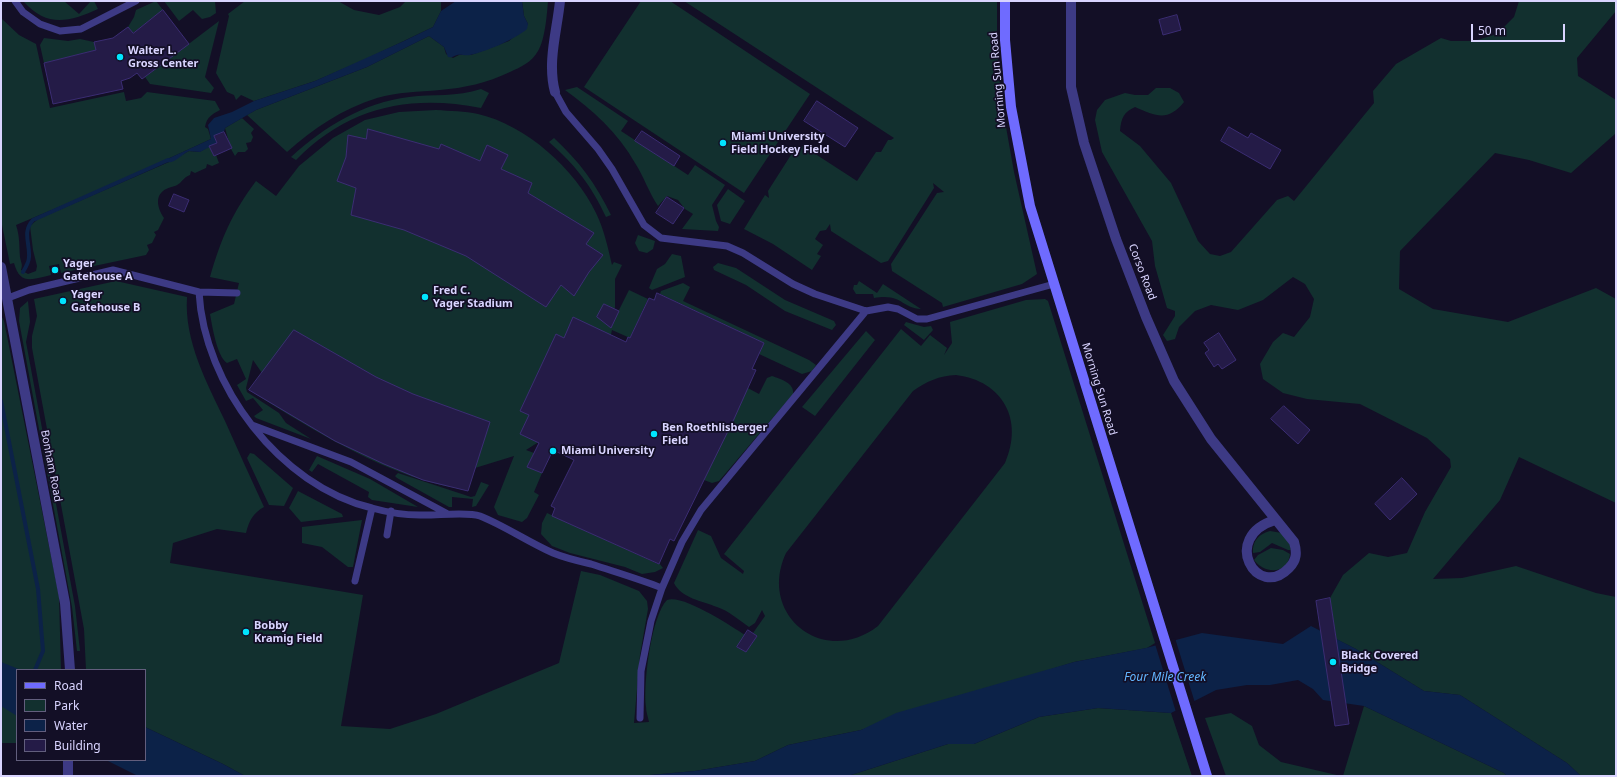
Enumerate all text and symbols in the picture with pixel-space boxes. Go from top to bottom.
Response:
scale bar [1473,16,1567,42]
text: 50 m [1478,22,1506,39]
street label: Morning Sun Road [987,32,1009,128]
place label: Walter L. Gross Center [128,44,198,70]
marker: Walter L. Gross Center [115,52,125,62]
place label: Miami University Field Hockey Field [731,130,829,156]
marker: Miami University Field Hockey Field [718,138,728,148]
street label: Corso Road [1125,242,1159,302]
place label: Yager Gatehouse A [63,257,133,283]
marker: Yager Gatehouse A [50,265,60,275]
place label: Fred C. Yager Stadium [433,284,513,310]
place label: Yager Gatehouse B [71,288,140,314]
marker: Fred C. Yager Stadium [420,292,430,302]
marker: Yager Gatehouse B [58,296,68,306]
street label: Morning Sun Road [1079,341,1119,437]
place label: Ben Roethlisberger Field [662,421,767,447]
street label: Bonham Road [38,429,64,503]
marker: Ben Roethlisberger Field [649,429,659,439]
place label: Miami University [561,444,655,458]
marker: Miami University [548,446,558,456]
place label: Bobby Kramig Field [254,619,323,645]
marker: Bobby Kramig Field [241,627,251,637]
place label: Black Covered Bridge [1341,649,1418,675]
marker: Black Covered Bridge [1328,657,1338,667]
legend [16,669,146,761]
water label: Four Mile Creek [1124,671,1206,685]
text: Road [54,677,83,694]
text: Park [54,697,79,714]
text: Water [54,717,88,734]
text: Building [54,737,101,754]

